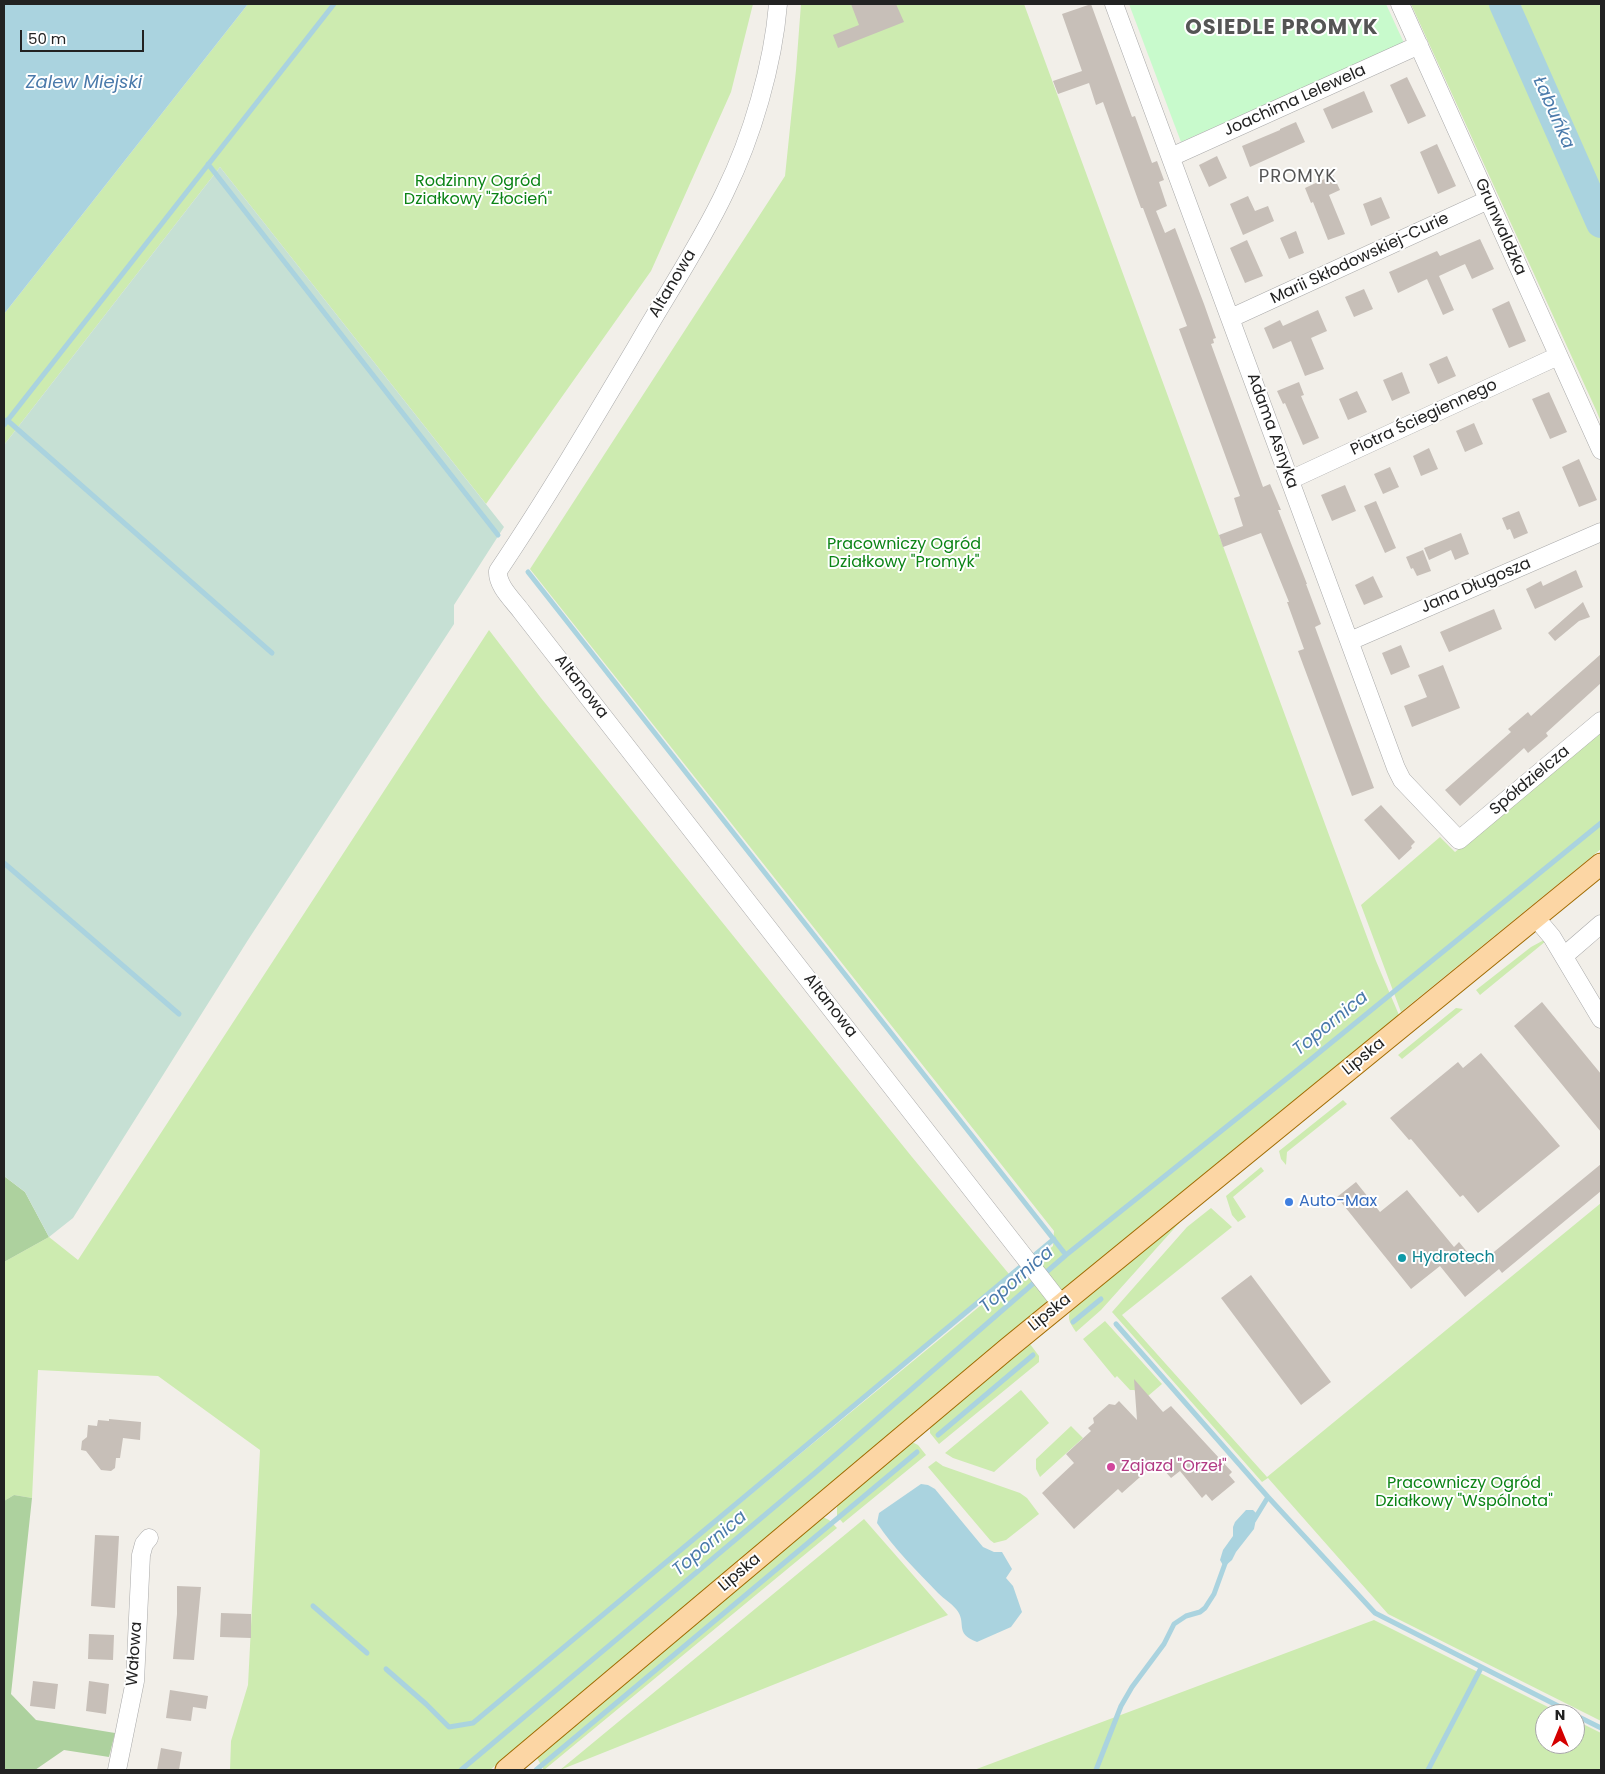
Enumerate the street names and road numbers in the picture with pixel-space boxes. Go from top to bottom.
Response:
street label: Joachima Lelewela [1221,61,1369,141]
street label: Grunwaldzka [1470,176,1530,278]
street label: Marii Skłodowskiej-Curie [1268,209,1452,309]
street label: Altanowa [645,247,701,321]
street label: Adama Asnyka [1242,371,1302,491]
street label: Piotra Ściegiennego [1348,376,1500,460]
street label: Jana Długosza [1418,554,1534,618]
street label: Altanowa [550,651,612,723]
street label: Spółdzielcza [1486,742,1574,820]
street label: Altanowa [799,970,861,1042]
street label: Lipska [1339,1034,1389,1080]
street label: Lipska [1025,1290,1075,1336]
street label: Lipska [715,1550,765,1596]
street label: Wałowa [123,1621,147,1687]

